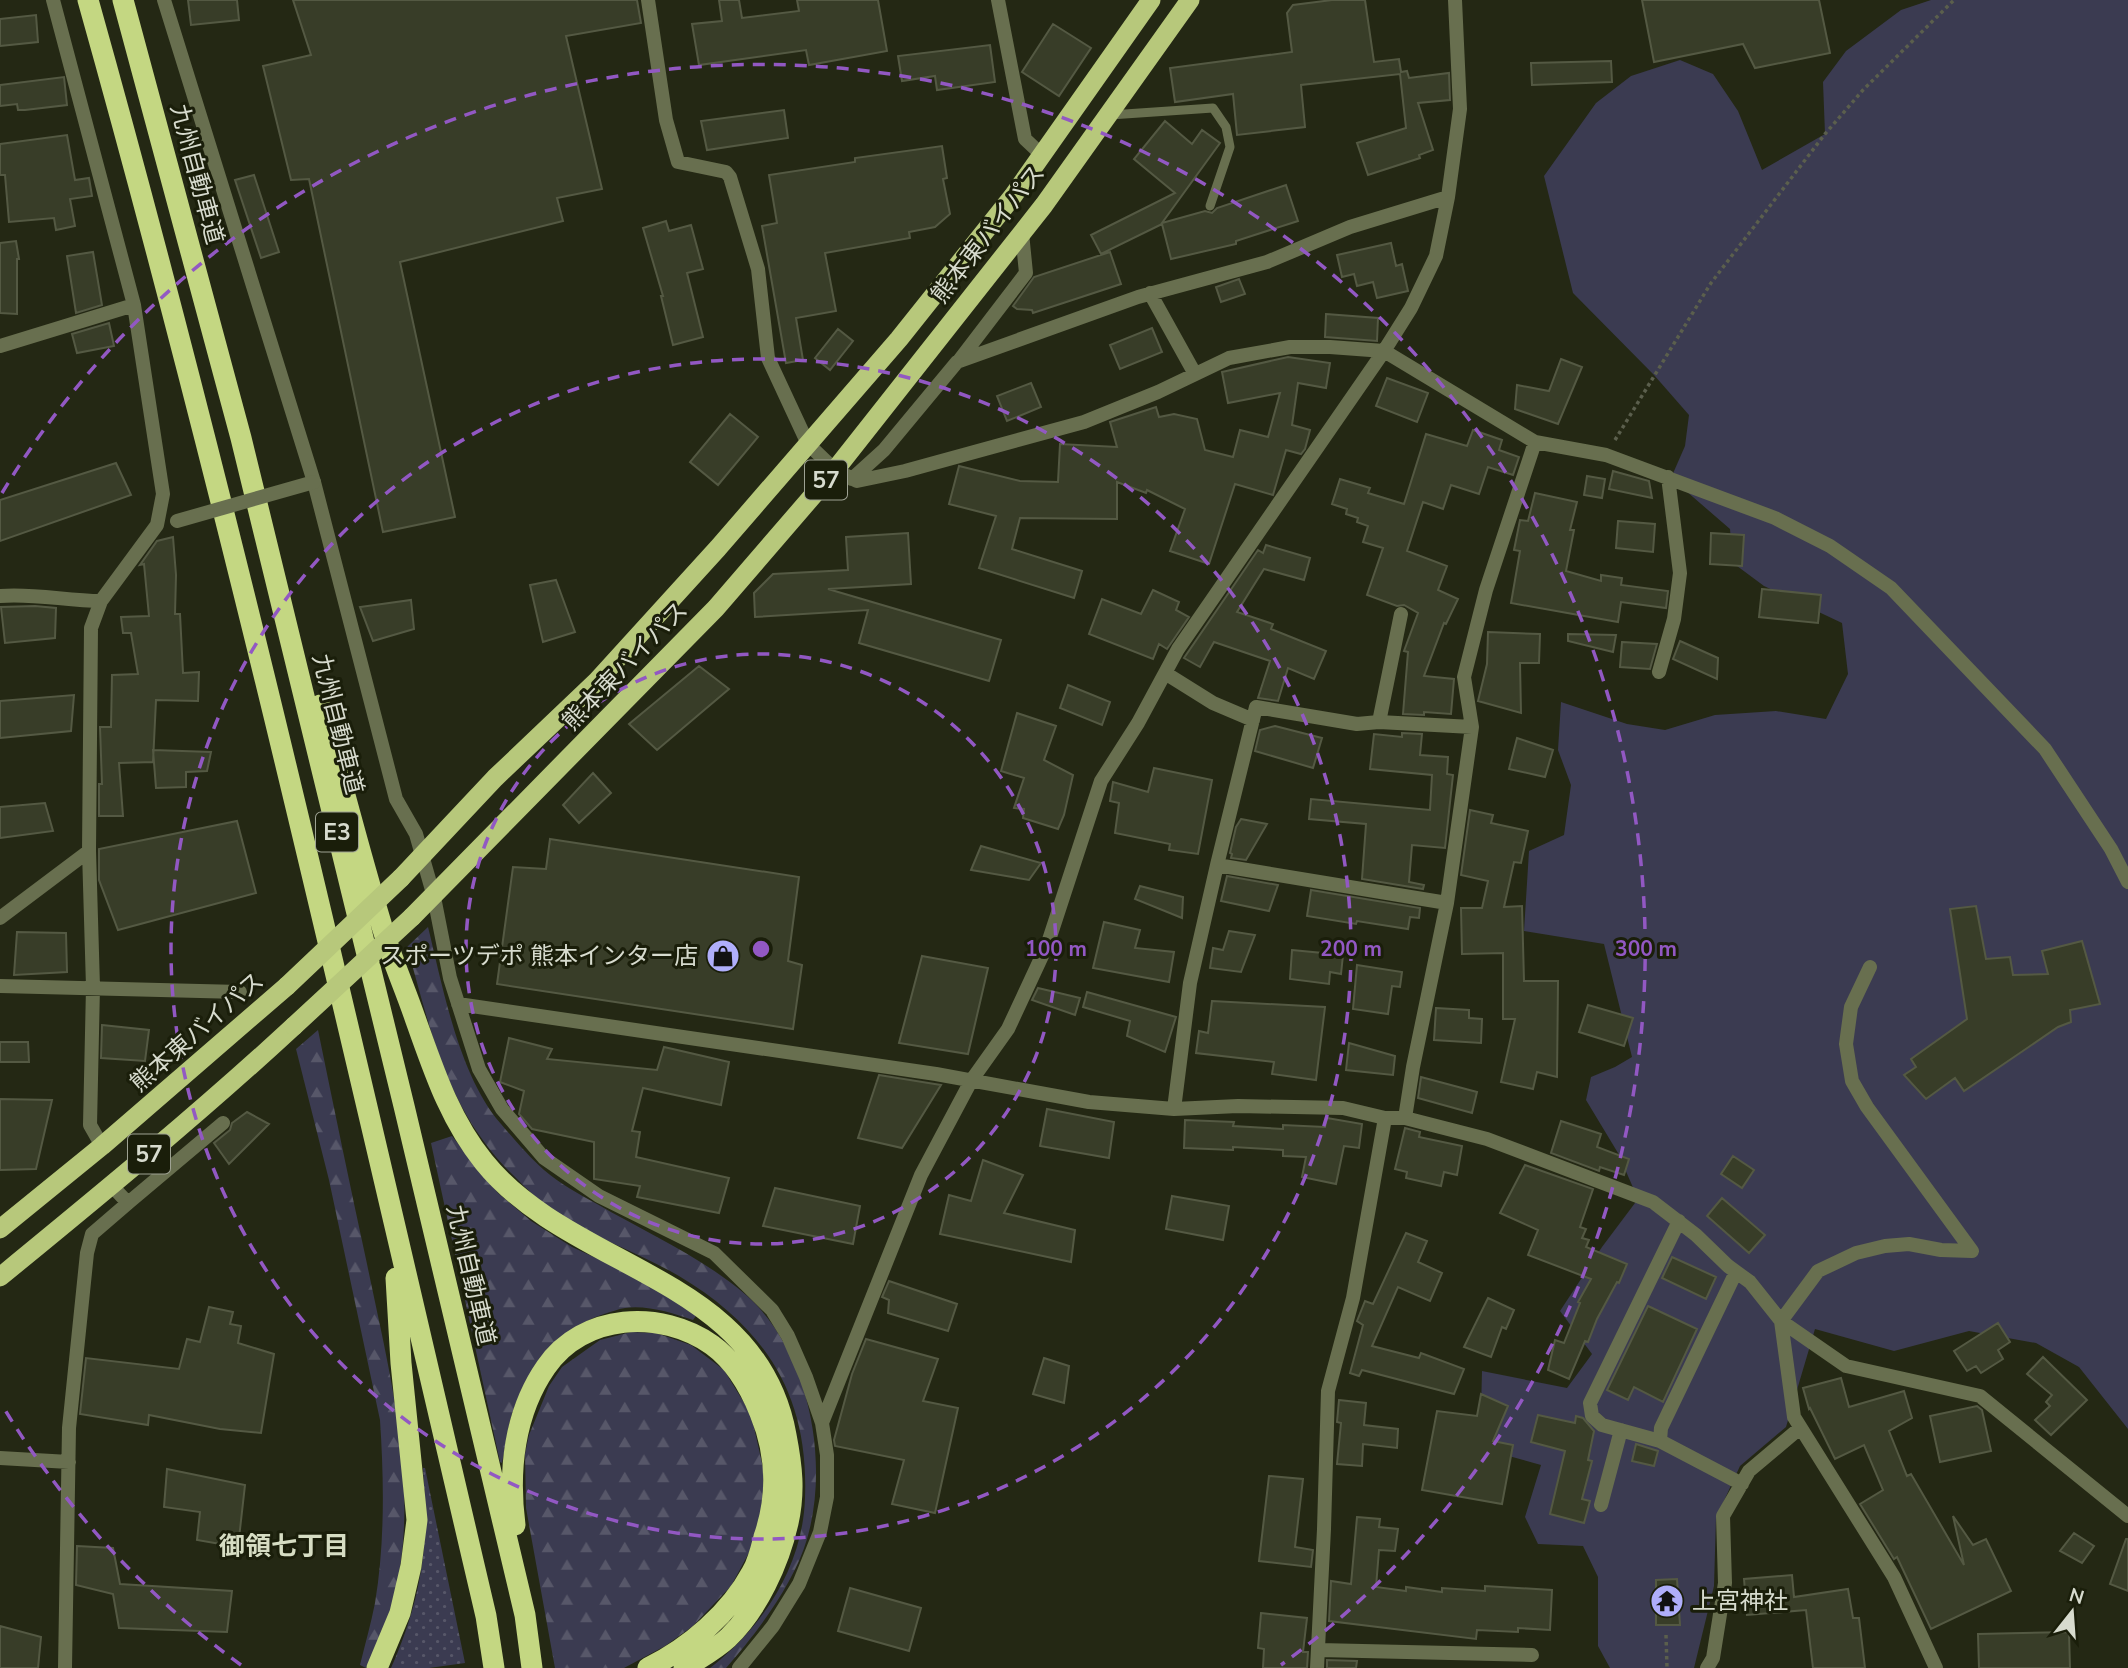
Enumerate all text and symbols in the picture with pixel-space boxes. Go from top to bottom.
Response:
street label: 九州自動車道 [163,100,231,248]
street label: 熊本東バイパス [924,158,1052,310]
road number: 57 [805,460,847,500]
street label: 熊本東バイパス [555,595,695,737]
street label: 九州自動車道 [305,650,371,798]
road number: E3 [316,812,358,852]
text: 100 m [1025,935,1087,963]
text: 200 m [1320,935,1382,963]
text: 300 m [1615,935,1677,963]
shop icon: スポーツデポ 熊本インター店 [704,937,742,975]
centre of rings [749,937,773,961]
place label: スポーツデポ 熊本インター店 [380,940,698,972]
street label: 熊本東バイパス [123,965,271,1099]
road number: 57 [128,1134,170,1174]
street label: 九州自動車道 [439,1201,503,1349]
district label: 御領七丁目 [219,1529,349,1564]
north arrow [2037,1577,2107,1647]
temple icon: 上宮神社 [1648,1582,1686,1620]
text: N [2066,1582,2087,1611]
place label: 上宮神社 [1692,1585,1788,1617]

